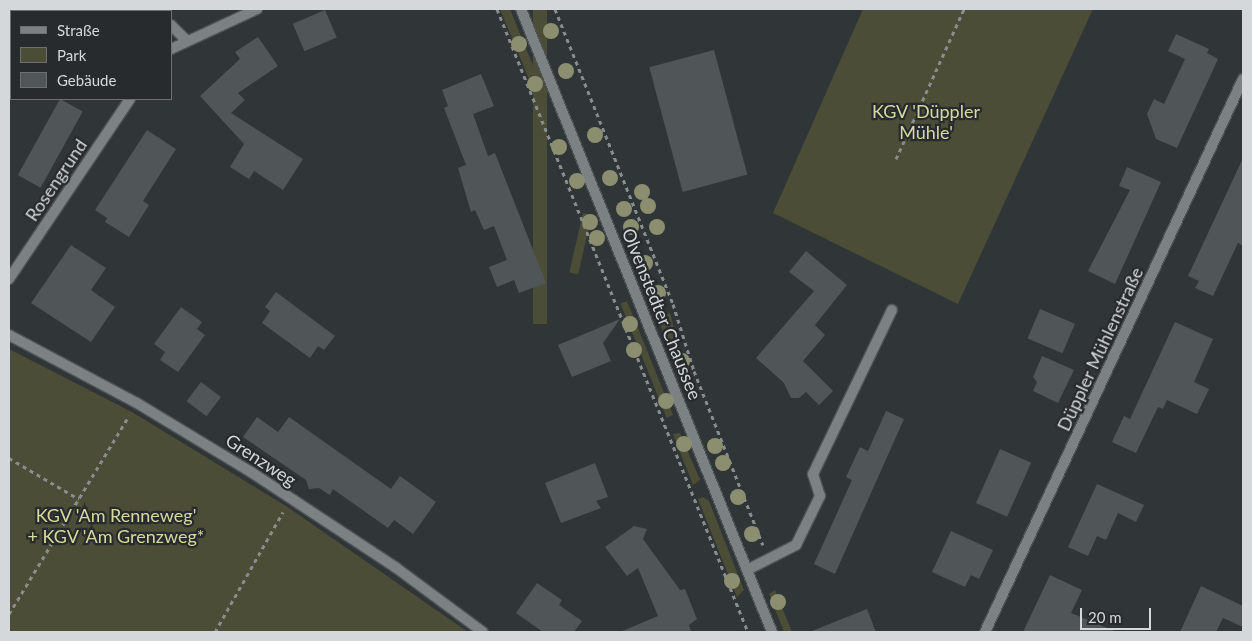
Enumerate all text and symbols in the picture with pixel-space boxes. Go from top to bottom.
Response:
legend [10,10,172,100]
text: Straße [57,21,100,39]
text: Park [57,46,86,64]
text: Gebäude [57,71,116,89]
park label: KGV 'Düppler Mühle' [872,101,980,144]
street label: Rosengrund [21,135,91,225]
street label: Olvenstedter Chaussee [618,225,706,403]
street label: Düppler Mühlenstraße [1052,263,1148,435]
street label: Grenzweg [222,429,300,491]
park label: KGV 'Am Renneweg' + KGV 'Am Grenzweg* [27,505,205,548]
scale bar [1082,598,1153,630]
text: 20 m [1088,608,1122,626]

